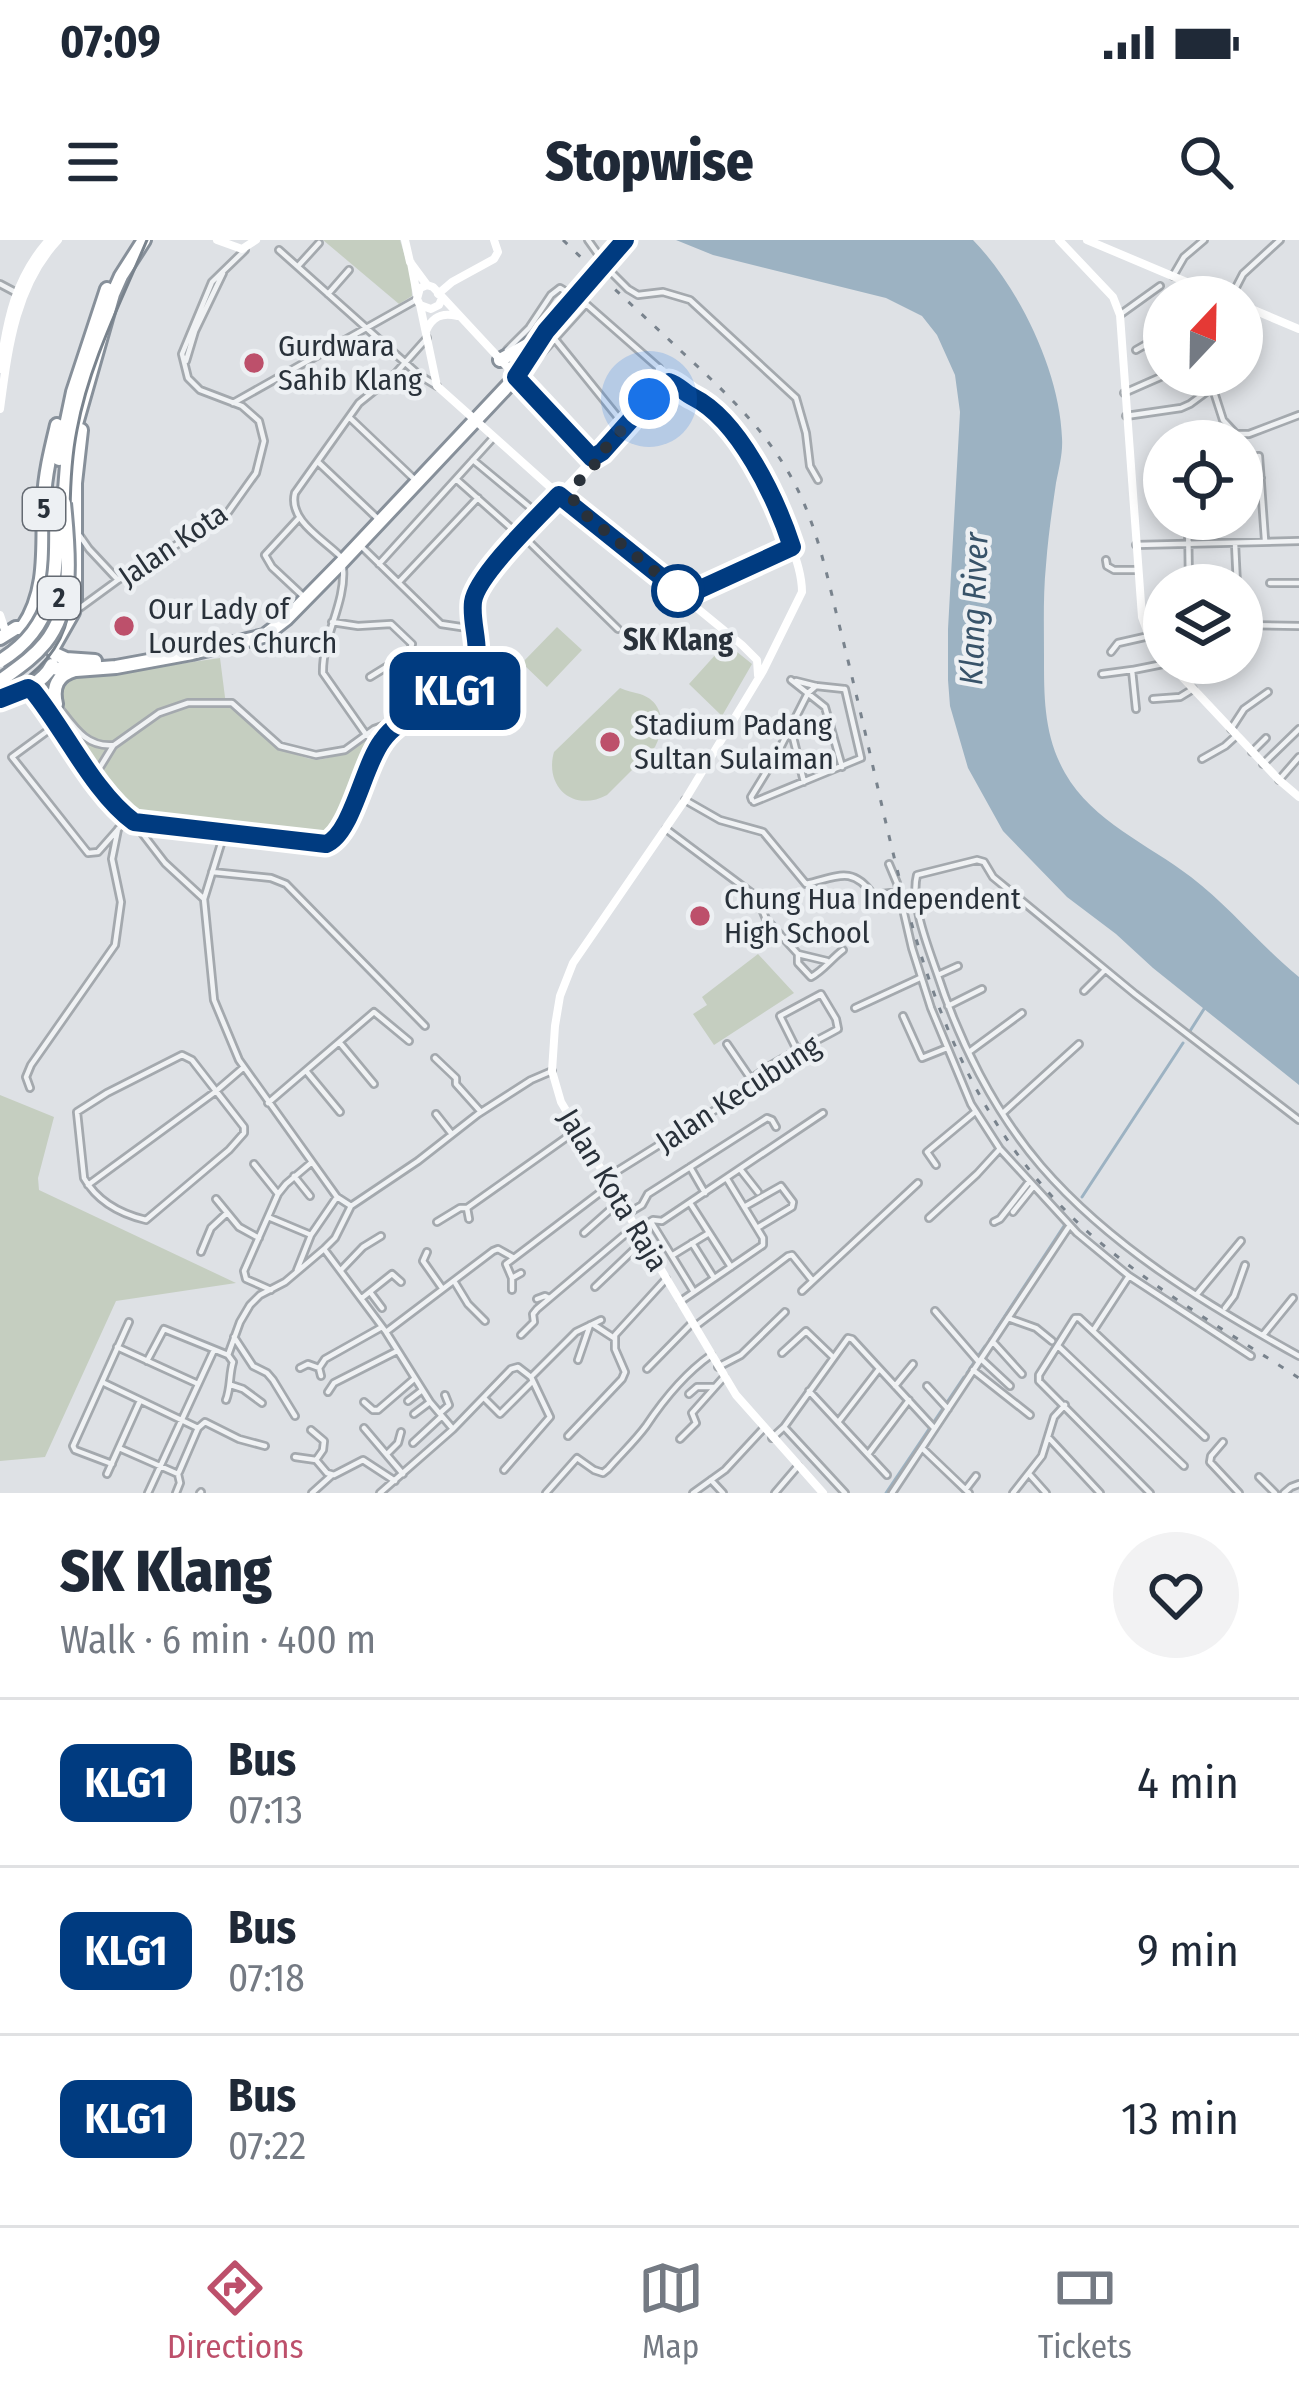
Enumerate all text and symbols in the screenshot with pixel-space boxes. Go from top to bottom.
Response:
text: 07:09 [60,15,161,69]
icon: menu [60,129,126,195]
icon: search [1173,129,1239,195]
text: Stopwise [545,130,754,194]
north arrow [1143,276,1263,396]
map controls [1143,276,1263,684]
place label: Gurdwara Sahib Klang [278,328,423,398]
marker: Gurdwara Sahib Klang [241,350,267,376]
your location [619,369,679,429]
button: locate [1143,420,1263,540]
road number: 5 [23,488,65,530]
street label: Jalan Kota [112,496,234,594]
water label: Klang River [951,530,997,686]
button: layers [1143,564,1263,684]
marker: SK Klang [653,566,703,616]
road number: 2 [38,577,80,619]
place label: Our Lady of Lourdes Church [148,591,337,661]
marker: Our Lady of Lourdes Church [111,613,137,639]
place label: SK Klang [623,622,733,658]
line badge: KLG1 [371,652,539,730]
text: KLG1 [413,666,497,716]
place label: Stadium Padang Sultan Sulaiman [634,707,834,777]
marker: Stadium Padang Sultan Sulaiman [597,729,623,755]
place label: Chung Hua Independent High School [724,881,1021,951]
marker: Chung Hua Independent High School [687,903,713,929]
street label: Jalan Kecubung [649,1027,827,1160]
street label: Jalan Kota Raja [550,1102,676,1278]
button: heart [1113,1532,1239,1658]
text: SK Klang [60,1538,272,1606]
text: Walk · 6 min · 400 m [60,1617,376,1663]
text: Bus [228,1733,296,1787]
text: 4 min [1137,1756,1239,1810]
text: KLG1 [84,1758,168,1808]
text: 07:13 [228,1787,303,1833]
text: Bus [228,1901,296,1955]
text: 9 min [1137,1924,1239,1978]
text: KLG1 [84,1926,168,1976]
text: 07:18 [228,1955,305,2001]
text: Bus [228,2069,296,2123]
text: 13 min [1121,2092,1239,2146]
text: KLG1 [84,2094,168,2144]
text: 07:22 [228,2123,306,2169]
tab: Directions [167,2255,304,2367]
tab: Map [638,2255,704,2367]
tab: Tickets [1038,2255,1132,2367]

